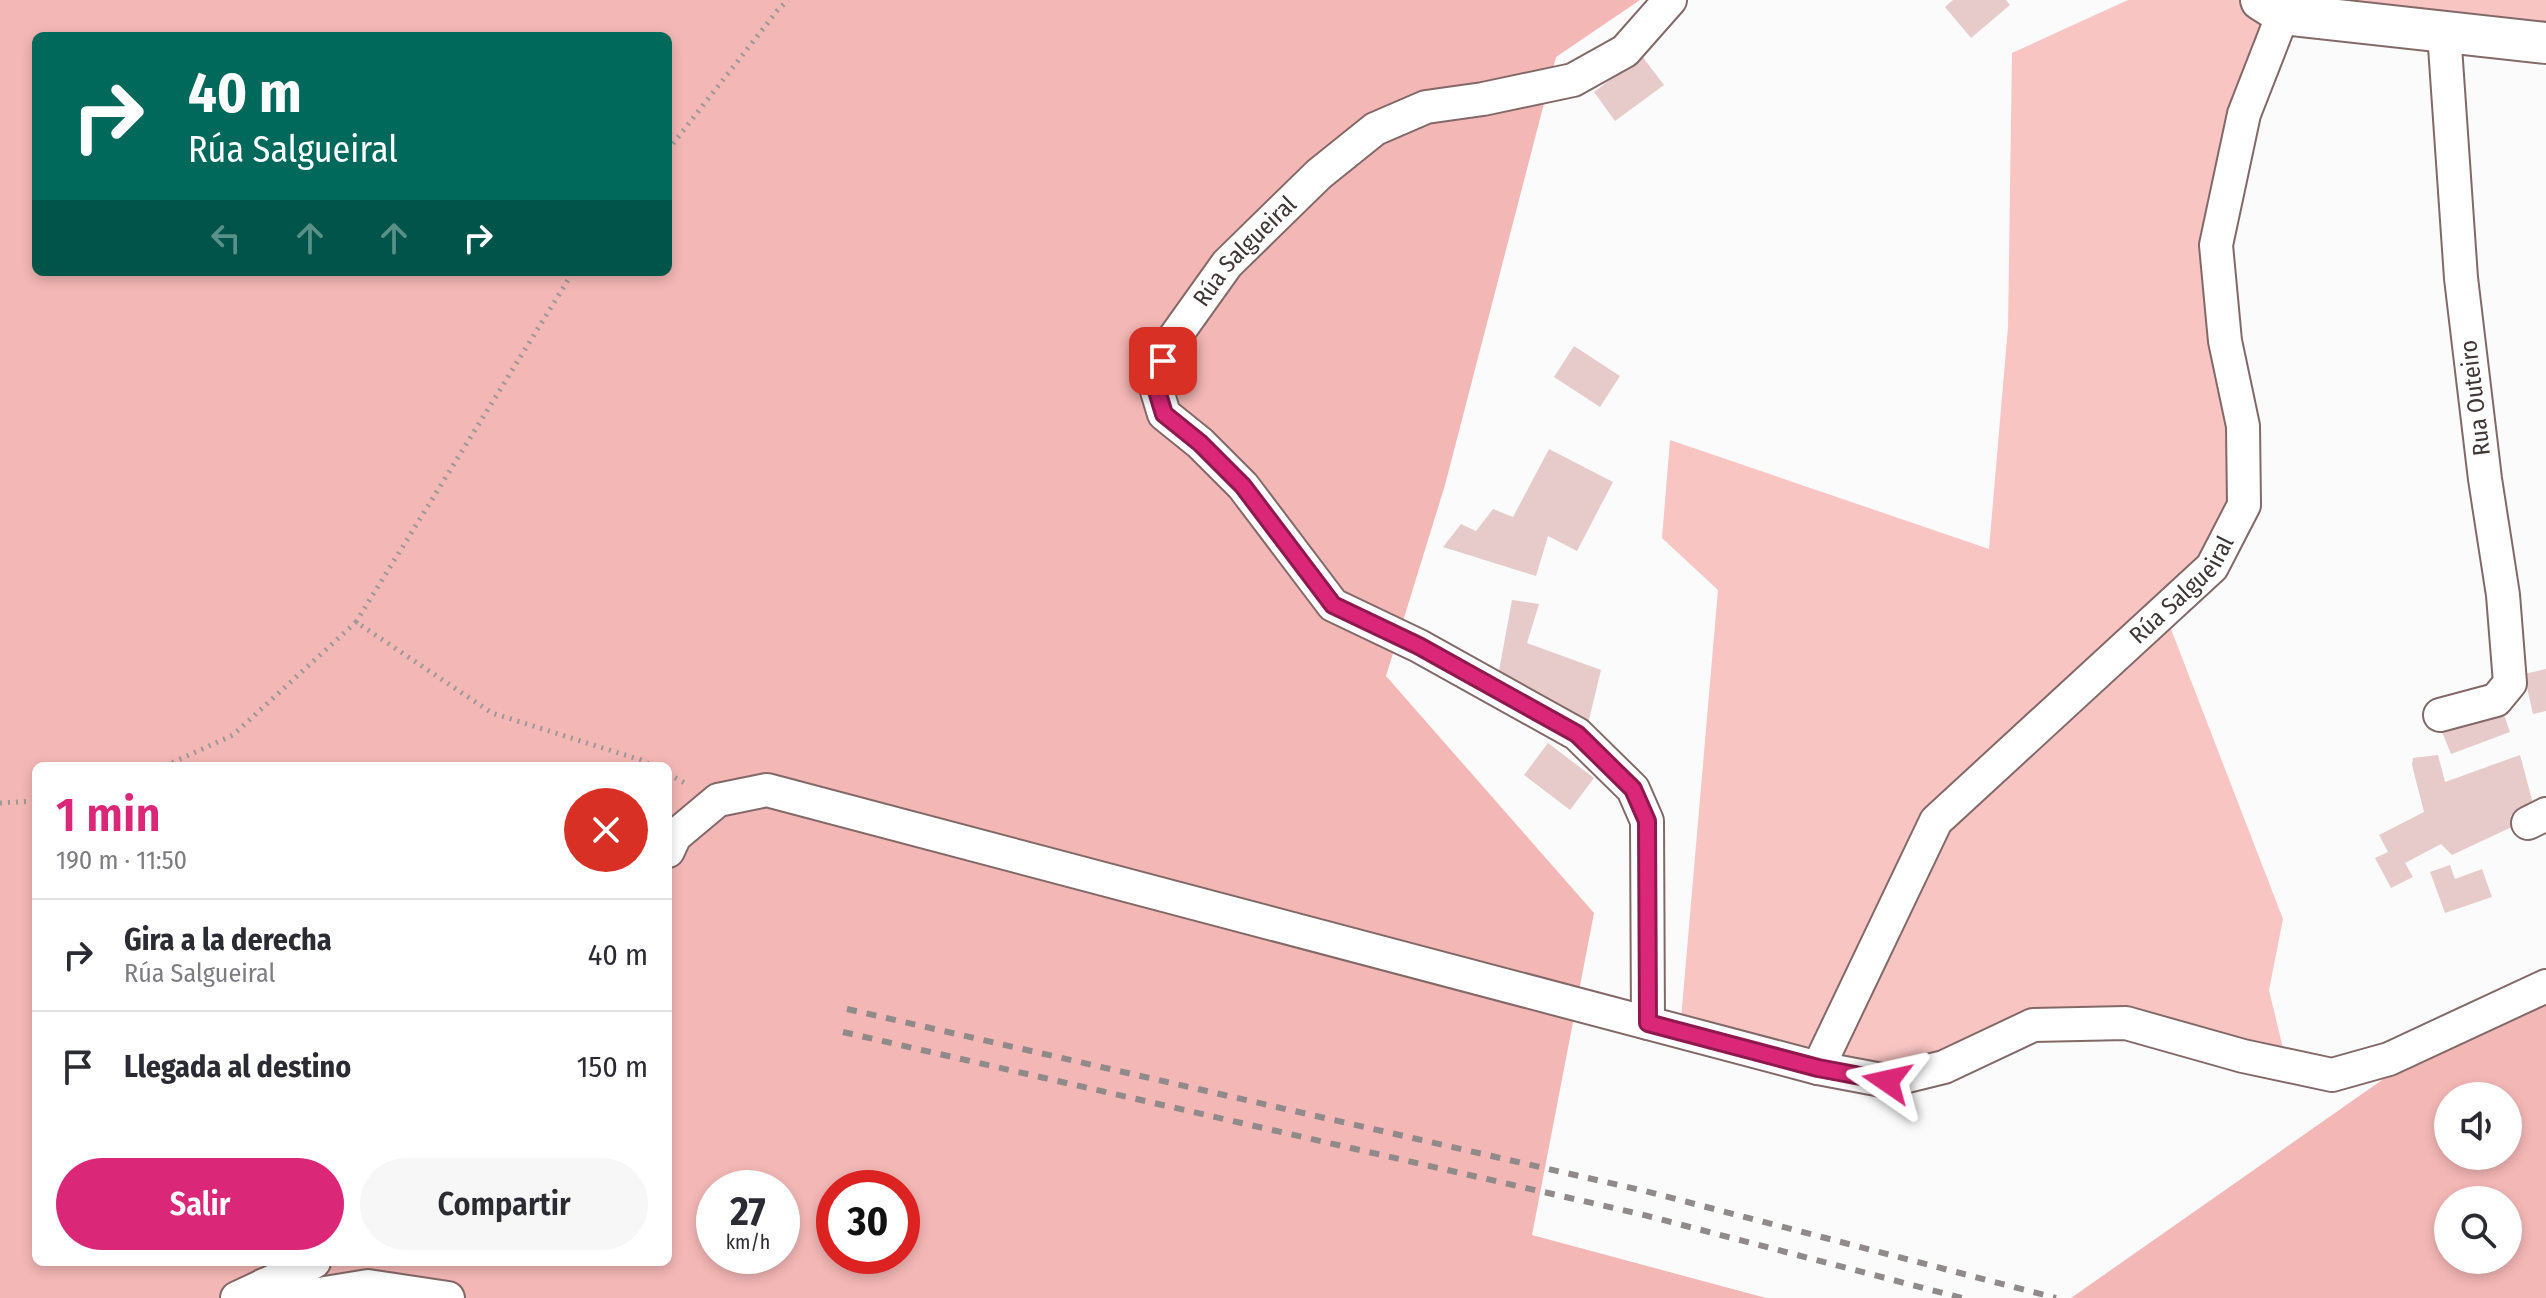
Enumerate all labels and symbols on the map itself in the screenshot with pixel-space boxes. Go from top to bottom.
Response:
street label: Rúa Salgueiral [1187,190,1302,312]
pin [1129,327,1197,395]
street label: Rua Outeiro [2454,339,2496,457]
street label: Rúa Salgueiral [2124,531,2240,650]
position arrow [1845,1039,1929,1123]
speed limit sign: 30 [816,1170,920,1274]

